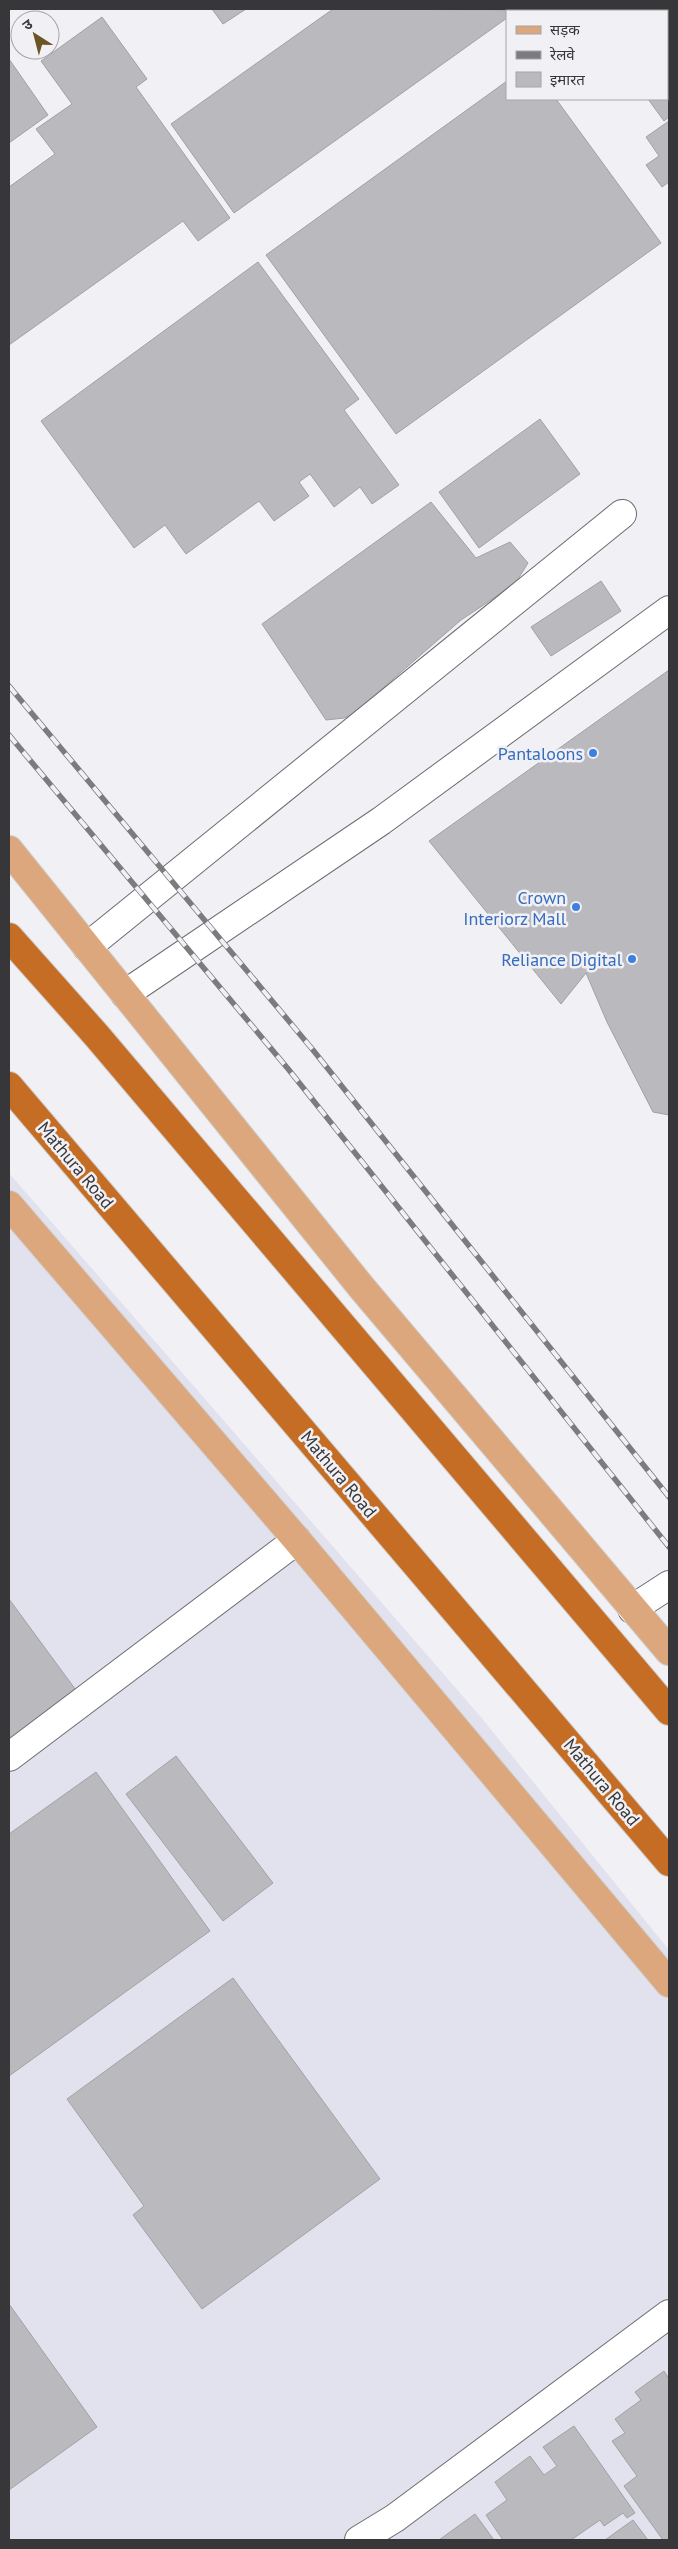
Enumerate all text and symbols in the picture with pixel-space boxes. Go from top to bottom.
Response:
north arrow [10,10,60,60]
legend [506,10,668,100]
text: उ [19,14,37,34]
text: सड़क [550,20,580,39]
text: रेलवे [549,45,575,64]
text: इमारत [550,70,585,89]
place label: Pantaloons [498,742,583,765]
marker: Pantaloons [587,747,599,759]
place label: Crown Interiorz Mall [463,886,567,930]
marker: Crown Interiorz Mall [570,901,582,913]
place label: Reliance Digital [501,948,623,971]
marker: Reliance Digital [626,953,638,965]
street label: Mathura Road [33,1117,119,1213]
street label: Mathura Road [296,1426,382,1522]
street label: Mathura Road [559,1734,645,1830]

